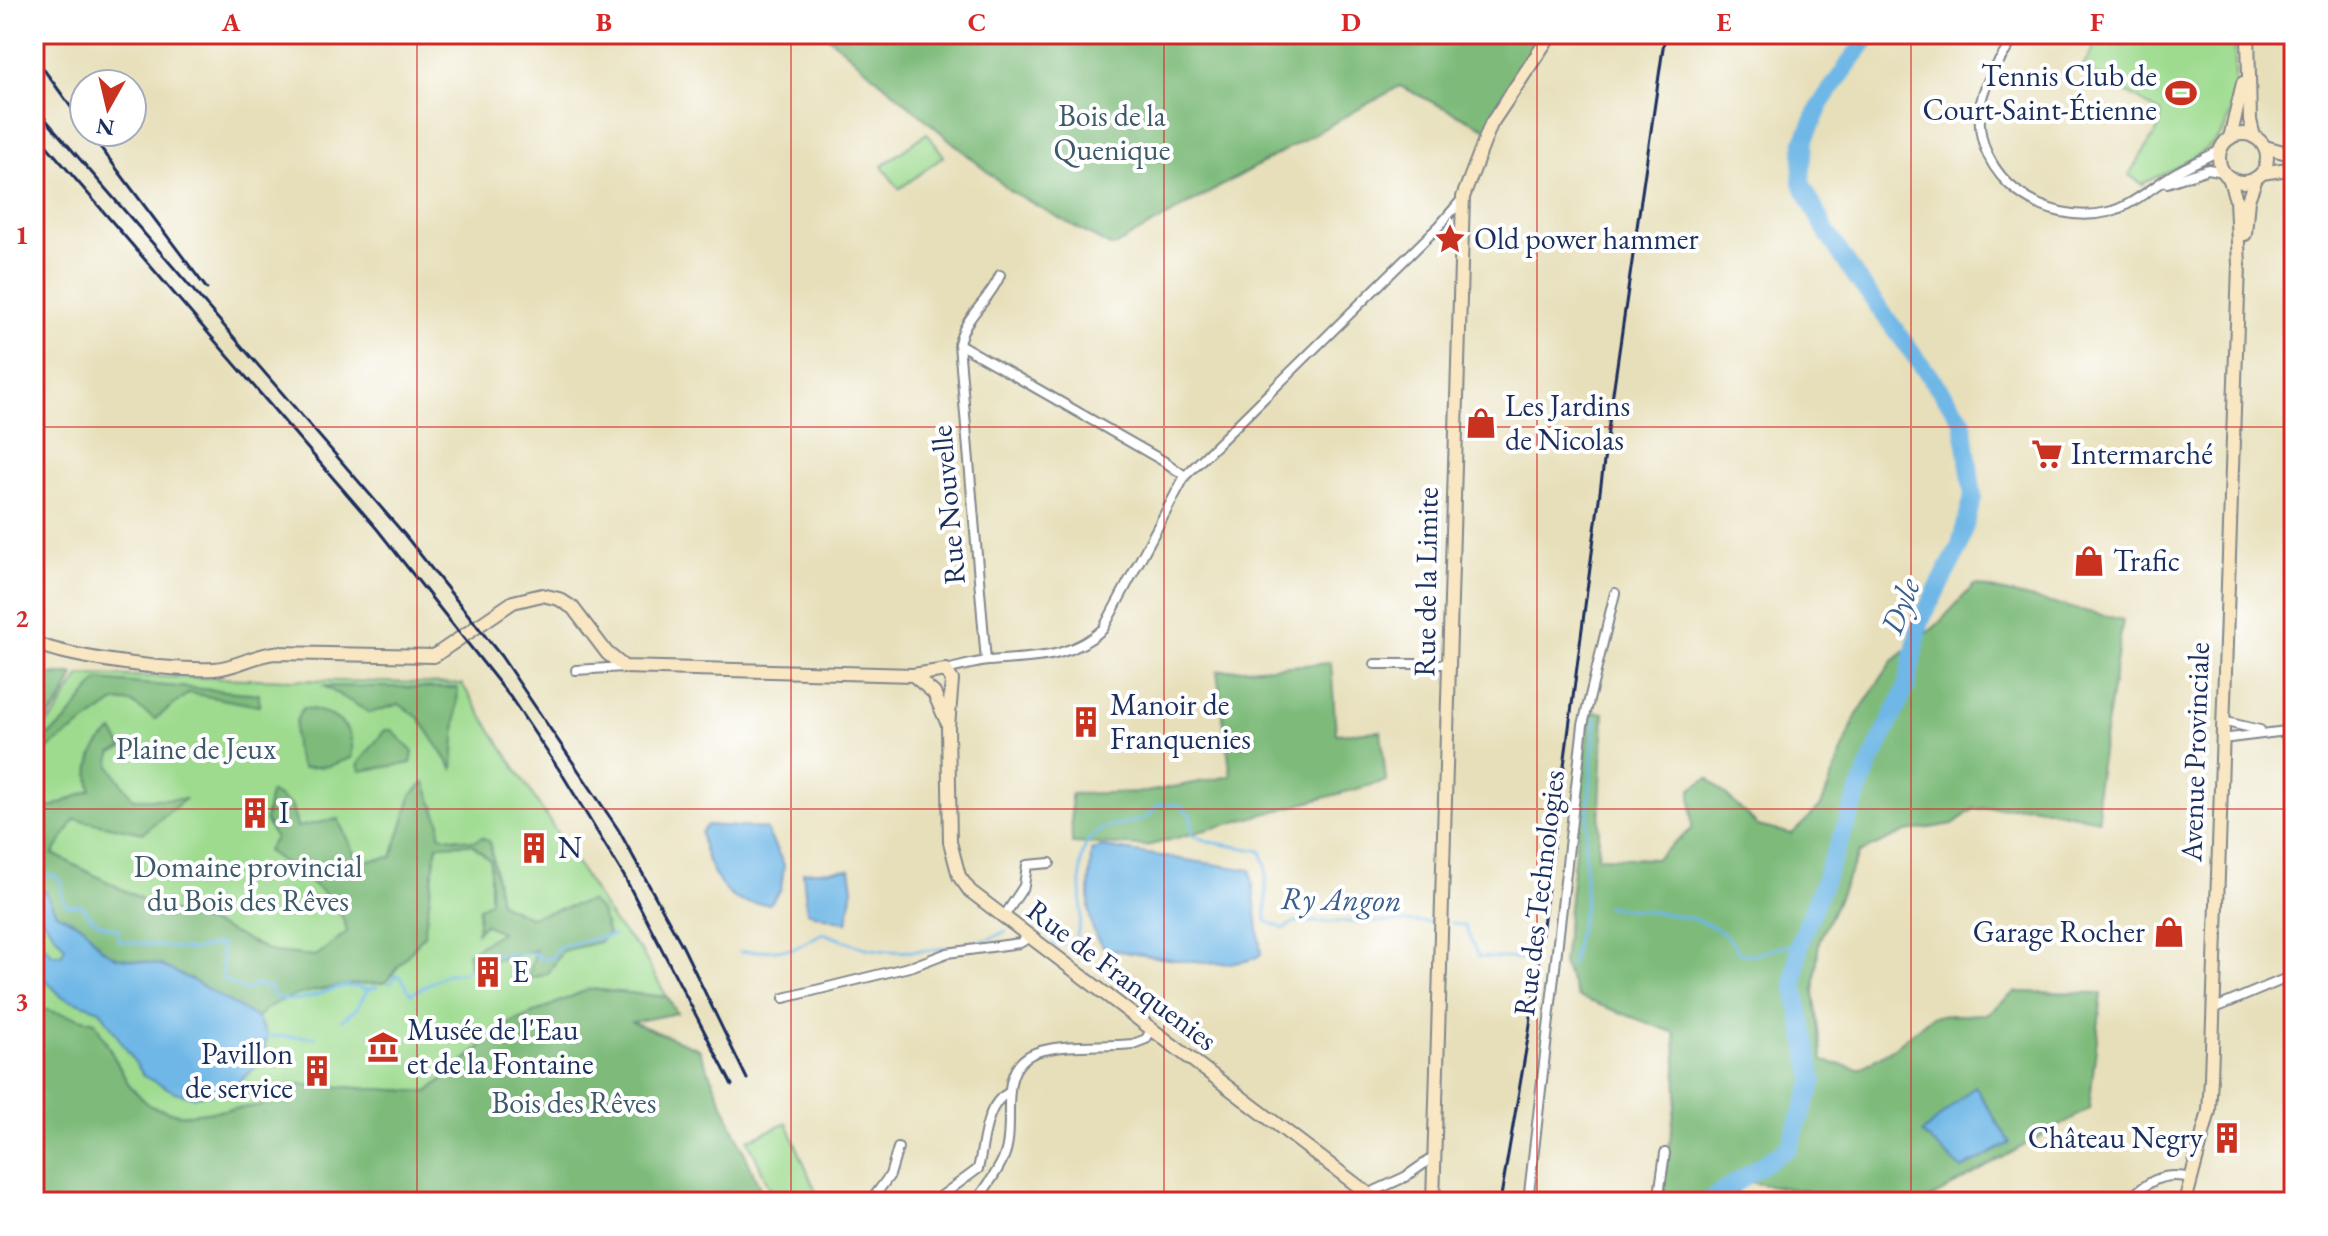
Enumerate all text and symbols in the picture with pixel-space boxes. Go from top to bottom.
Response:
text: A [221,5,241,39]
text: B [596,5,612,39]
text: C [968,5,986,39]
text: D [1341,5,1361,39]
text: E [1717,5,1732,39]
text: F [2090,5,2104,39]
place label: Tennis Club de Court-Saint-Étienne [1922,56,2157,129]
north arrow [68,68,148,148]
sports icon: Tennis Club de Court-Saint-Étienne [2164,76,2198,110]
park label: Bois de la Quenique [1054,96,1170,169]
text: N [94,112,116,143]
text: 1 [15,218,29,252]
place label: Old power hammer [1474,219,1699,258]
place icon: Old power hammer [1433,222,1467,256]
place label: Les Jardins de Nicolas [1505,386,1630,459]
shop icon: Les Jardins de Nicolas [1464,406,1498,440]
street label: Rue Nouvelle [921,424,974,586]
place label: Intermarché [2071,434,2213,473]
supermarket icon: Intermarché [2030,437,2064,471]
street label: Rue de la Limite [1404,487,1447,677]
place label: Trafic [2113,541,2180,580]
shop icon: Trafic [2072,544,2106,578]
water label: Dyle [1870,571,1930,641]
text: 2 [15,601,29,635]
street label: Avenue Provinciale [2171,641,2218,864]
place label: Manoir de Franquenies [1110,685,1251,758]
building icon: Manoir de Franquenies [1069,705,1103,739]
park label: Plaine de Jeux [116,729,276,768]
street label: Rue des Technologies [1504,768,1573,1018]
place label: I [279,793,289,832]
building icon: I [238,796,272,830]
place label: N [558,828,582,867]
building icon: N [517,831,551,865]
park label: Domaine provincial du Bois des Rêves [134,847,362,920]
water label: Ry Angon [1280,877,1402,921]
street label: Rue de Franquenies [1019,890,1225,1059]
place label: Garage Rocher [1973,912,2145,951]
shop icon: Garage Rocher [2152,915,2186,949]
place label: E [512,952,529,991]
building icon: E [471,955,505,989]
text: 3 [15,984,29,1018]
place label: Musée de l'Eau et de la Fontaine [407,1010,594,1083]
museum icon: Musée de l'Eau et de la Fontaine [366,1030,400,1064]
place label: Pavillon de service [185,1034,293,1107]
building icon: Pavillon de service [300,1054,334,1088]
park label: Bois des Rêves [492,1083,656,1122]
place label: Château Negry [2028,1118,2204,1157]
building icon: Château Negry [2210,1121,2244,1155]

